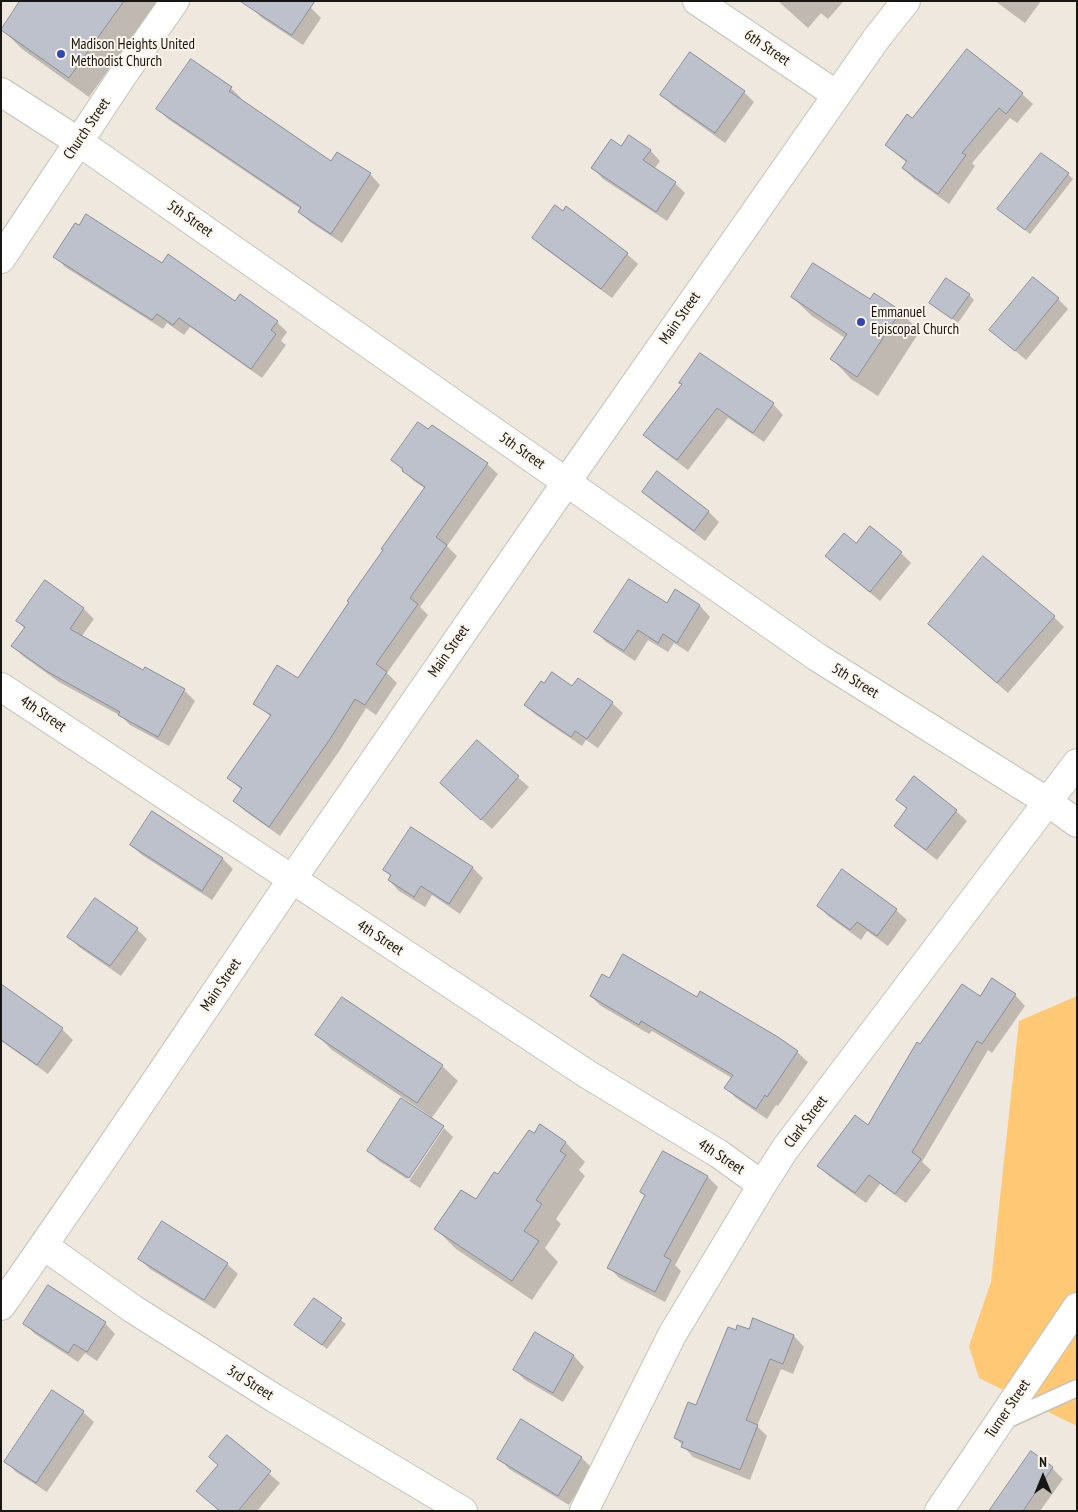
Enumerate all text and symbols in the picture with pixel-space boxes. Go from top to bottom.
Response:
street label: 6th Street [741,26,793,70]
place label: Madison Heights United Methodist Church [71,36,195,71]
marker: Madison Heights United Methodist Church [55,48,67,60]
street label: Church Street [60,95,114,163]
street label: 5th Street [164,197,216,241]
street label: Main Street [656,288,704,348]
place label: Emmanuel Episcopal Church [871,304,959,339]
marker: Emmanuel Episcopal Church [855,316,867,328]
street label: 5th Street [496,429,548,473]
street label: Main Street [425,621,473,681]
street label: 5th Street [828,660,882,702]
street label: 4th Street [17,692,69,736]
street label: 4th Street [353,916,407,960]
street label: Main Street [197,955,245,1015]
street label: Clark Street [781,1092,831,1152]
street label: 4th Street [694,1135,748,1179]
street label: 3rd Street [223,1362,277,1404]
street label: Turner Street [982,1376,1034,1442]
north arrow [1018,1452,1068,1502]
text: N [1039,1453,1047,1471]

